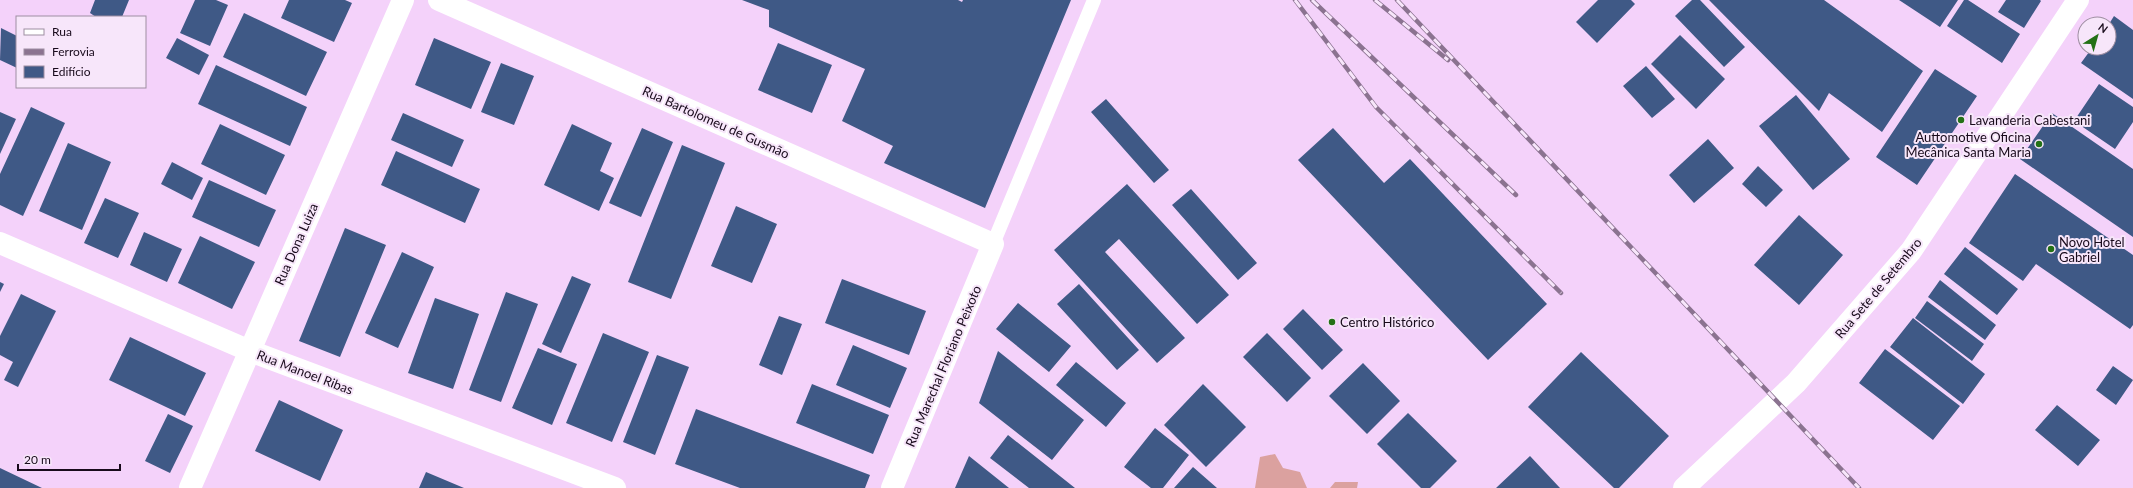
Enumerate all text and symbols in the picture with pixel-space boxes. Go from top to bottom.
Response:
legend [16,16,146,88]
north arrow [2077,16,2117,56]
text: N [2096,20,2111,35]
text: Rua [52,24,72,39]
text: Ferrovia [52,44,95,59]
text: Edifício [52,64,91,79]
street label: Rua Bartolomeu de Gusmão [640,82,792,162]
place label: Lavanderia Cabestani [1969,112,2090,128]
marker: Lavanderia Cabestani [1956,115,1966,125]
place label: Auttomotive Oficina Mecânica Santa Maria [1906,129,2031,160]
marker: Auttomotive Oficina Mecânica Santa Maria [2034,139,2044,149]
street label: Rua Dona Luiza [271,200,321,288]
place label: Novo Hotel Gabriel [2059,234,2125,265]
street label: Rua Sete de Setembro [1831,235,1925,341]
marker: Novo Hotel Gabriel [2046,244,2056,254]
street label: Rua Marechal Floriano Peixoto [902,283,984,449]
place label: Centro Histórico [1340,314,1434,330]
marker: Centro Histórico [1327,317,1337,327]
street label: Rua Manoel Ribas [255,346,356,398]
scale bar [18,446,120,472]
text: 20 m [24,452,51,467]

